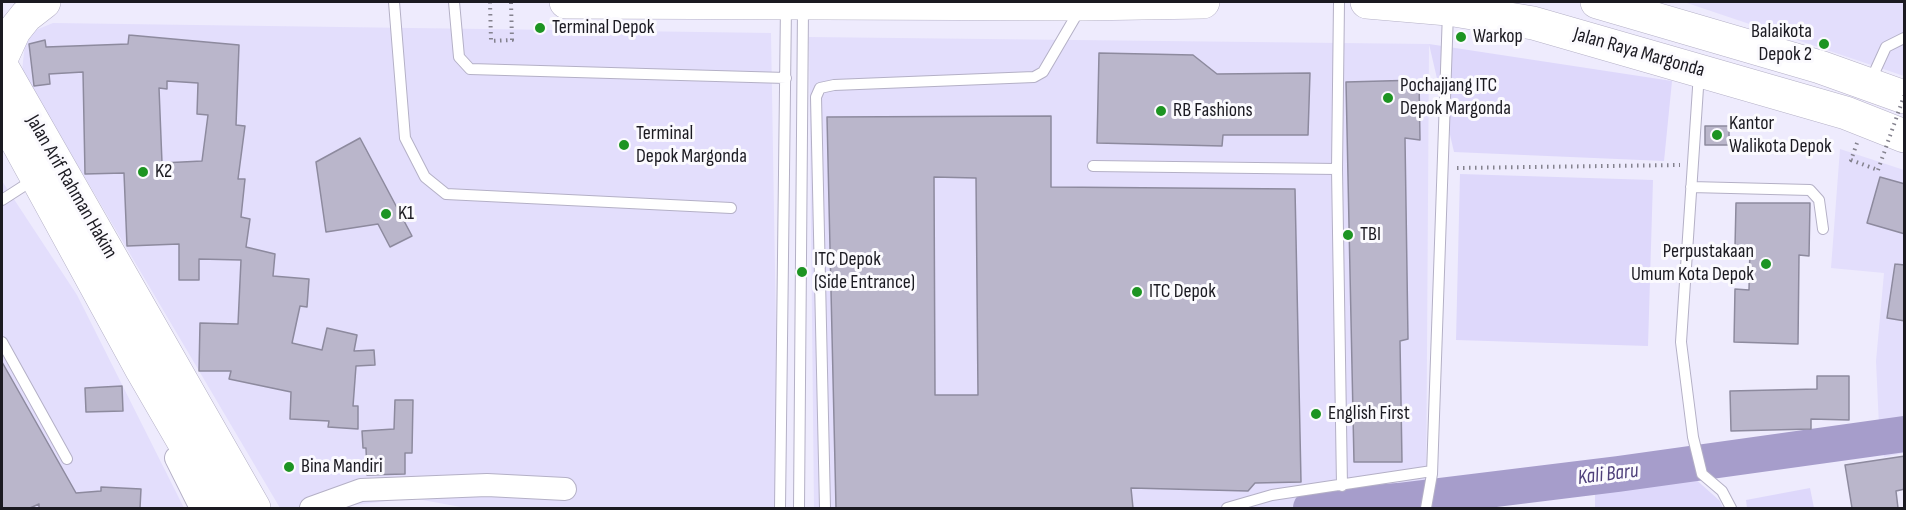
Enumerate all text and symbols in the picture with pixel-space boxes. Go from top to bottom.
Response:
place label: Terminal Depok [552,16,654,40]
place label: Balaikota Depok 2 [1751,20,1812,67]
marker: Terminal Depok [533,21,547,35]
street label: Jalan Raya Margonda [1571,23,1707,83]
place label: Warkop [1473,25,1523,49]
marker: Warkop [1454,30,1468,44]
marker: Balaikota Depok 2 [1817,37,1831,51]
place label: Pochajjang ITC Depok Margonda [1400,74,1511,121]
marker: Pochajjang ITC Depok Margonda [1381,91,1395,105]
place label: RB Fashions [1173,99,1253,123]
marker: RB Fashions [1154,104,1168,118]
street label: Jalan Arif Rahman Hakim [20,111,122,263]
place label: Kantor Walikota Depok [1729,112,1832,159]
place label: Terminal Depok Margonda [636,122,747,169]
marker: Kantor Walikota Depok [1710,128,1724,142]
marker: Terminal Depok Margonda [617,138,631,152]
place label: K2 [155,160,172,184]
marker: K2 [136,165,150,179]
place label: K1 [398,202,414,226]
marker: K1 [379,207,393,221]
place label: TBI [1360,223,1381,247]
marker: TBI [1341,228,1355,242]
place label: Perpustakaan Umum Kota Depok [1631,240,1754,287]
place label: ITC Depok (Side Entrance) [814,248,915,295]
marker: Perpustakaan Umum Kota Depok [1759,257,1773,271]
marker: ITC Depok (Side Entrance) [795,265,809,279]
place label: ITC Depok [1149,280,1216,304]
marker: ITC Depok [1130,285,1144,299]
place label: English First [1328,402,1410,426]
marker: English First [1309,407,1323,421]
place label: Bina Mandiri [301,455,383,479]
water label: Kali Baru [1576,459,1640,491]
marker: Bina Mandiri [282,460,296,474]

